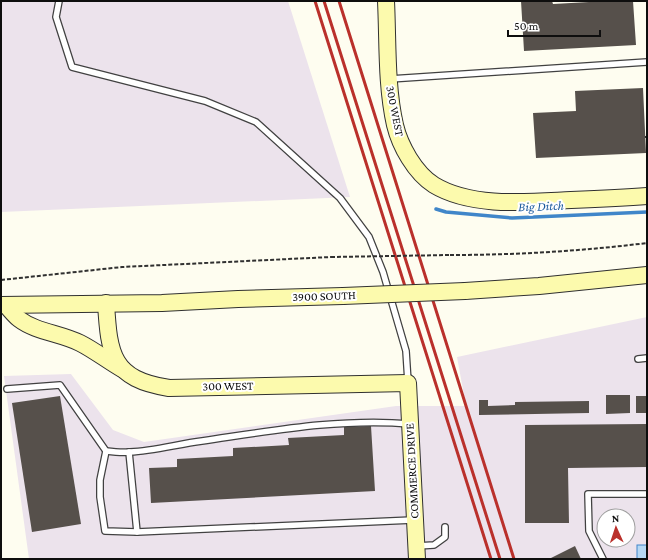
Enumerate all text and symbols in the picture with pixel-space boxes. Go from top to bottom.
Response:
scale bar [508,12,600,38]
text: 50 m [514,19,539,33]
street label: 300 WEST [383,85,407,138]
water label: Big Ditch [518,198,564,214]
street label: 3900 SOUTH [292,288,356,304]
street label: 300 WEST [202,379,254,393]
street label: COMMERCE DRIVE [402,422,421,519]
north arrow [596,508,636,548]
text: N [611,512,620,524]

